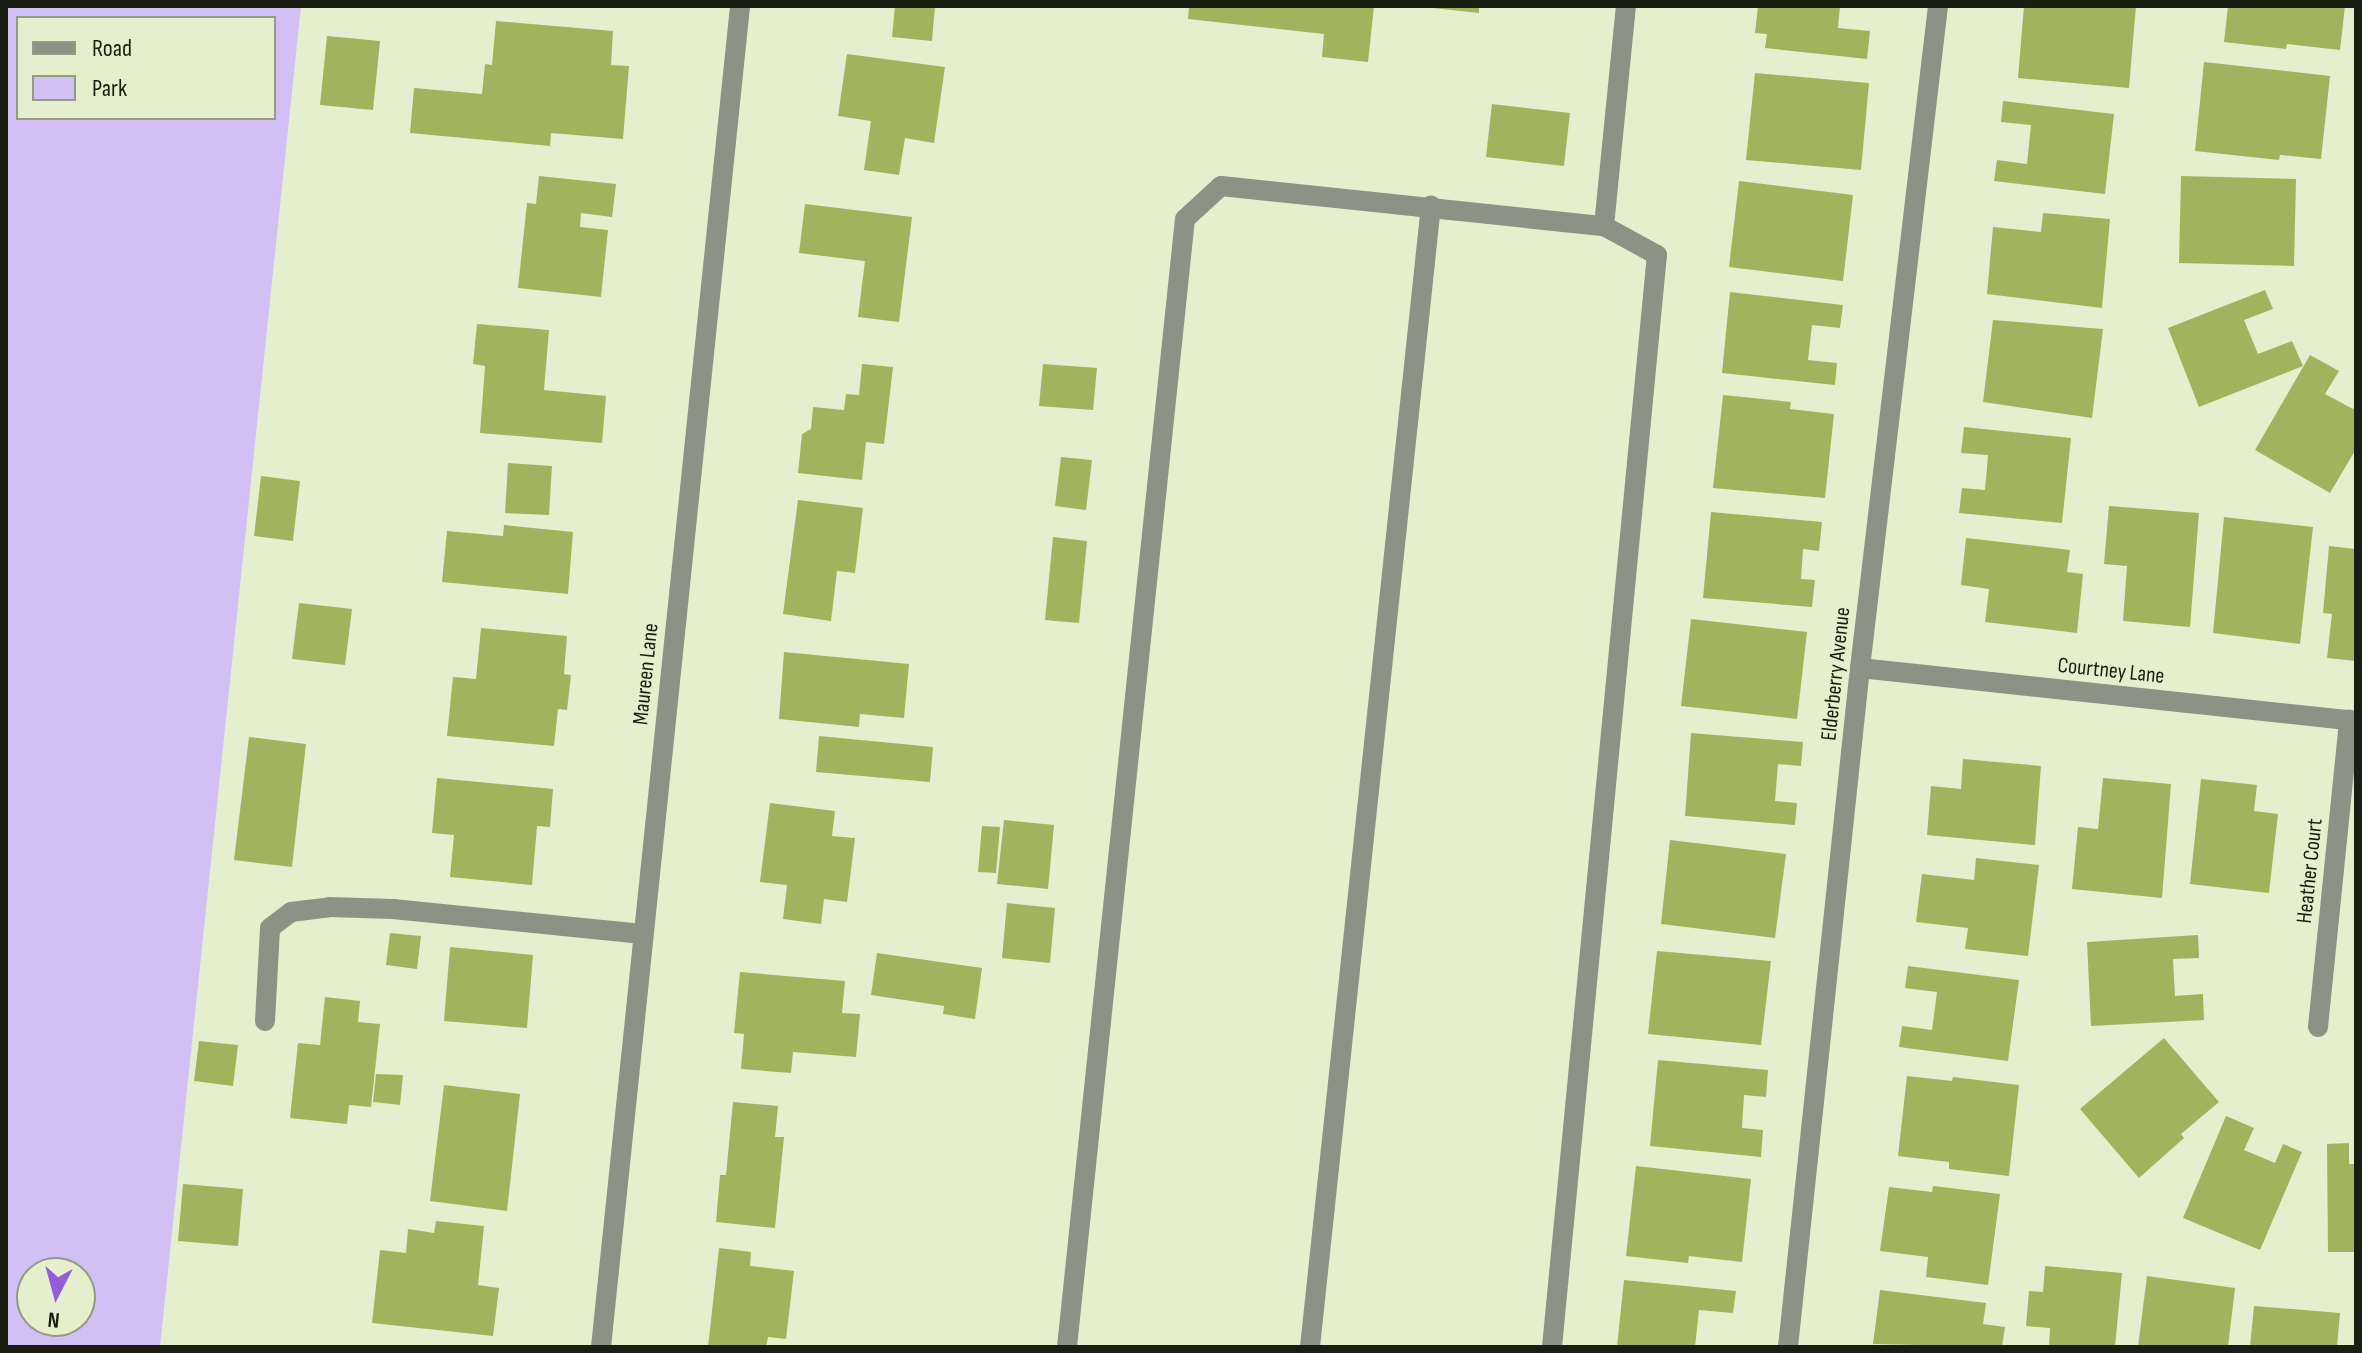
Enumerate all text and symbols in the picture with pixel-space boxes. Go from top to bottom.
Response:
legend [16,16,276,120]
text: Road [92,34,132,63]
text: Park [92,74,127,103]
street label: Elderberry Avenue [1816,606,1856,742]
street label: Maureen Lane [628,622,664,726]
street label: Courtney Lane [2056,652,2166,690]
street label: Heather Court [2291,817,2329,925]
north arrow [16,1257,96,1337]
text: N [46,1305,61,1333]

